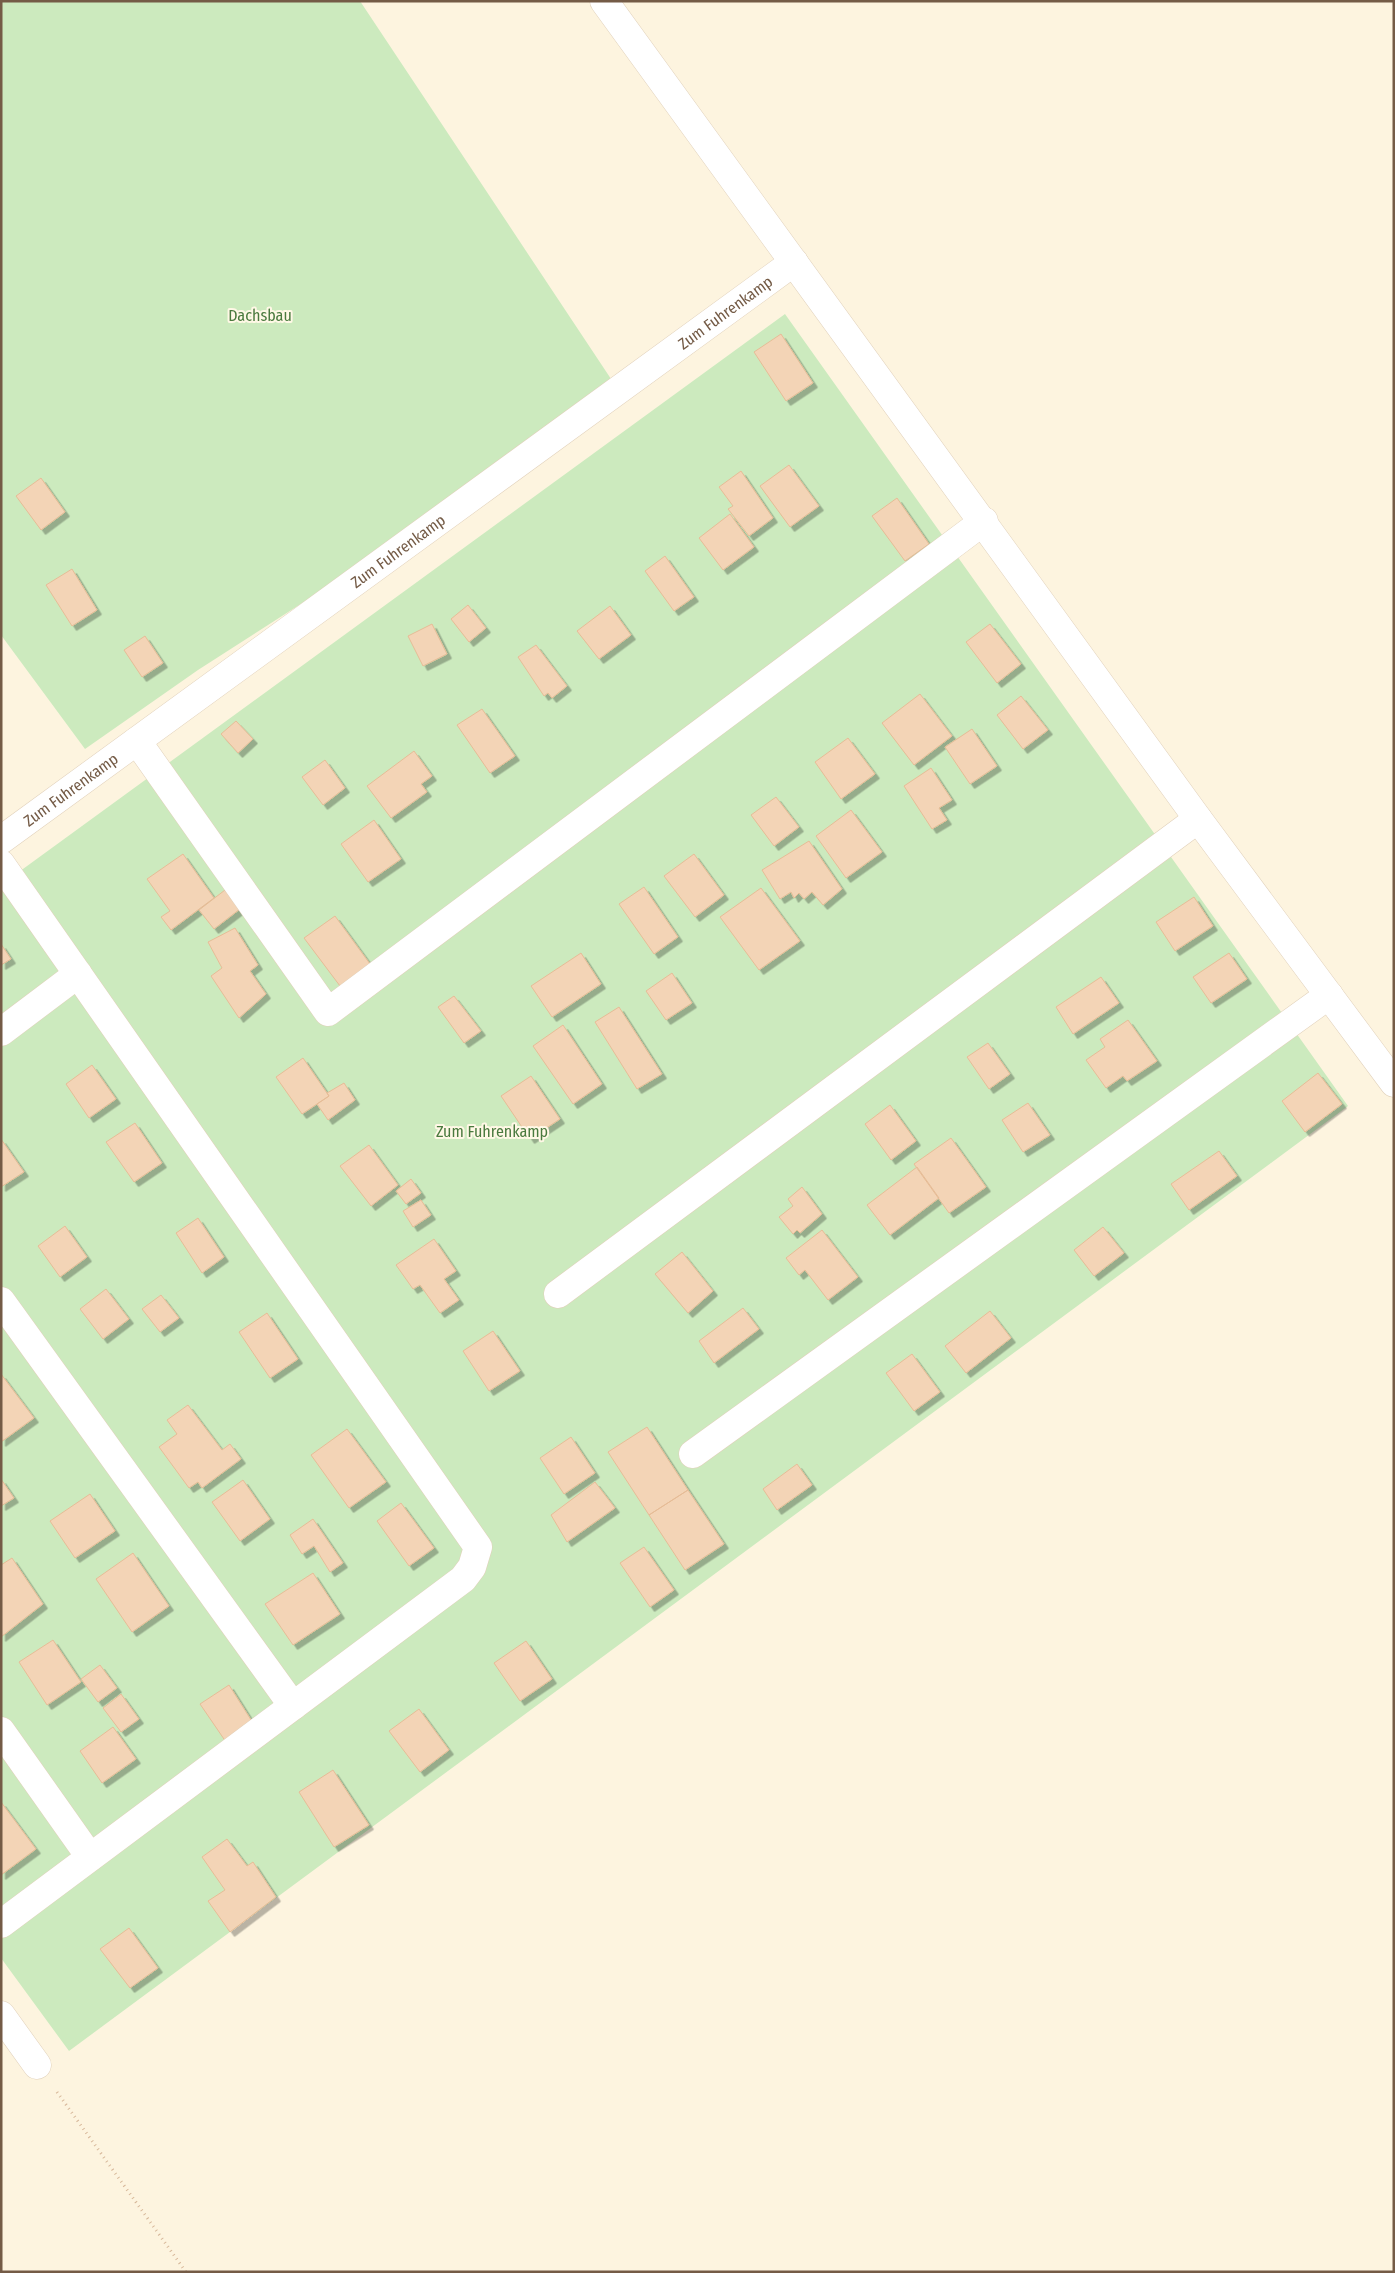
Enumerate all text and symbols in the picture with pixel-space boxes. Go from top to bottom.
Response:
street label: Zum Fuhrenkamp [674,272,776,353]
park label: Dachsbau [228,306,292,325]
street label: Zum Fuhrenkamp [347,510,449,592]
street label: Zum Fuhrenkamp [20,749,122,830]
park label: Zum Fuhrenkamp [436,1122,548,1141]

